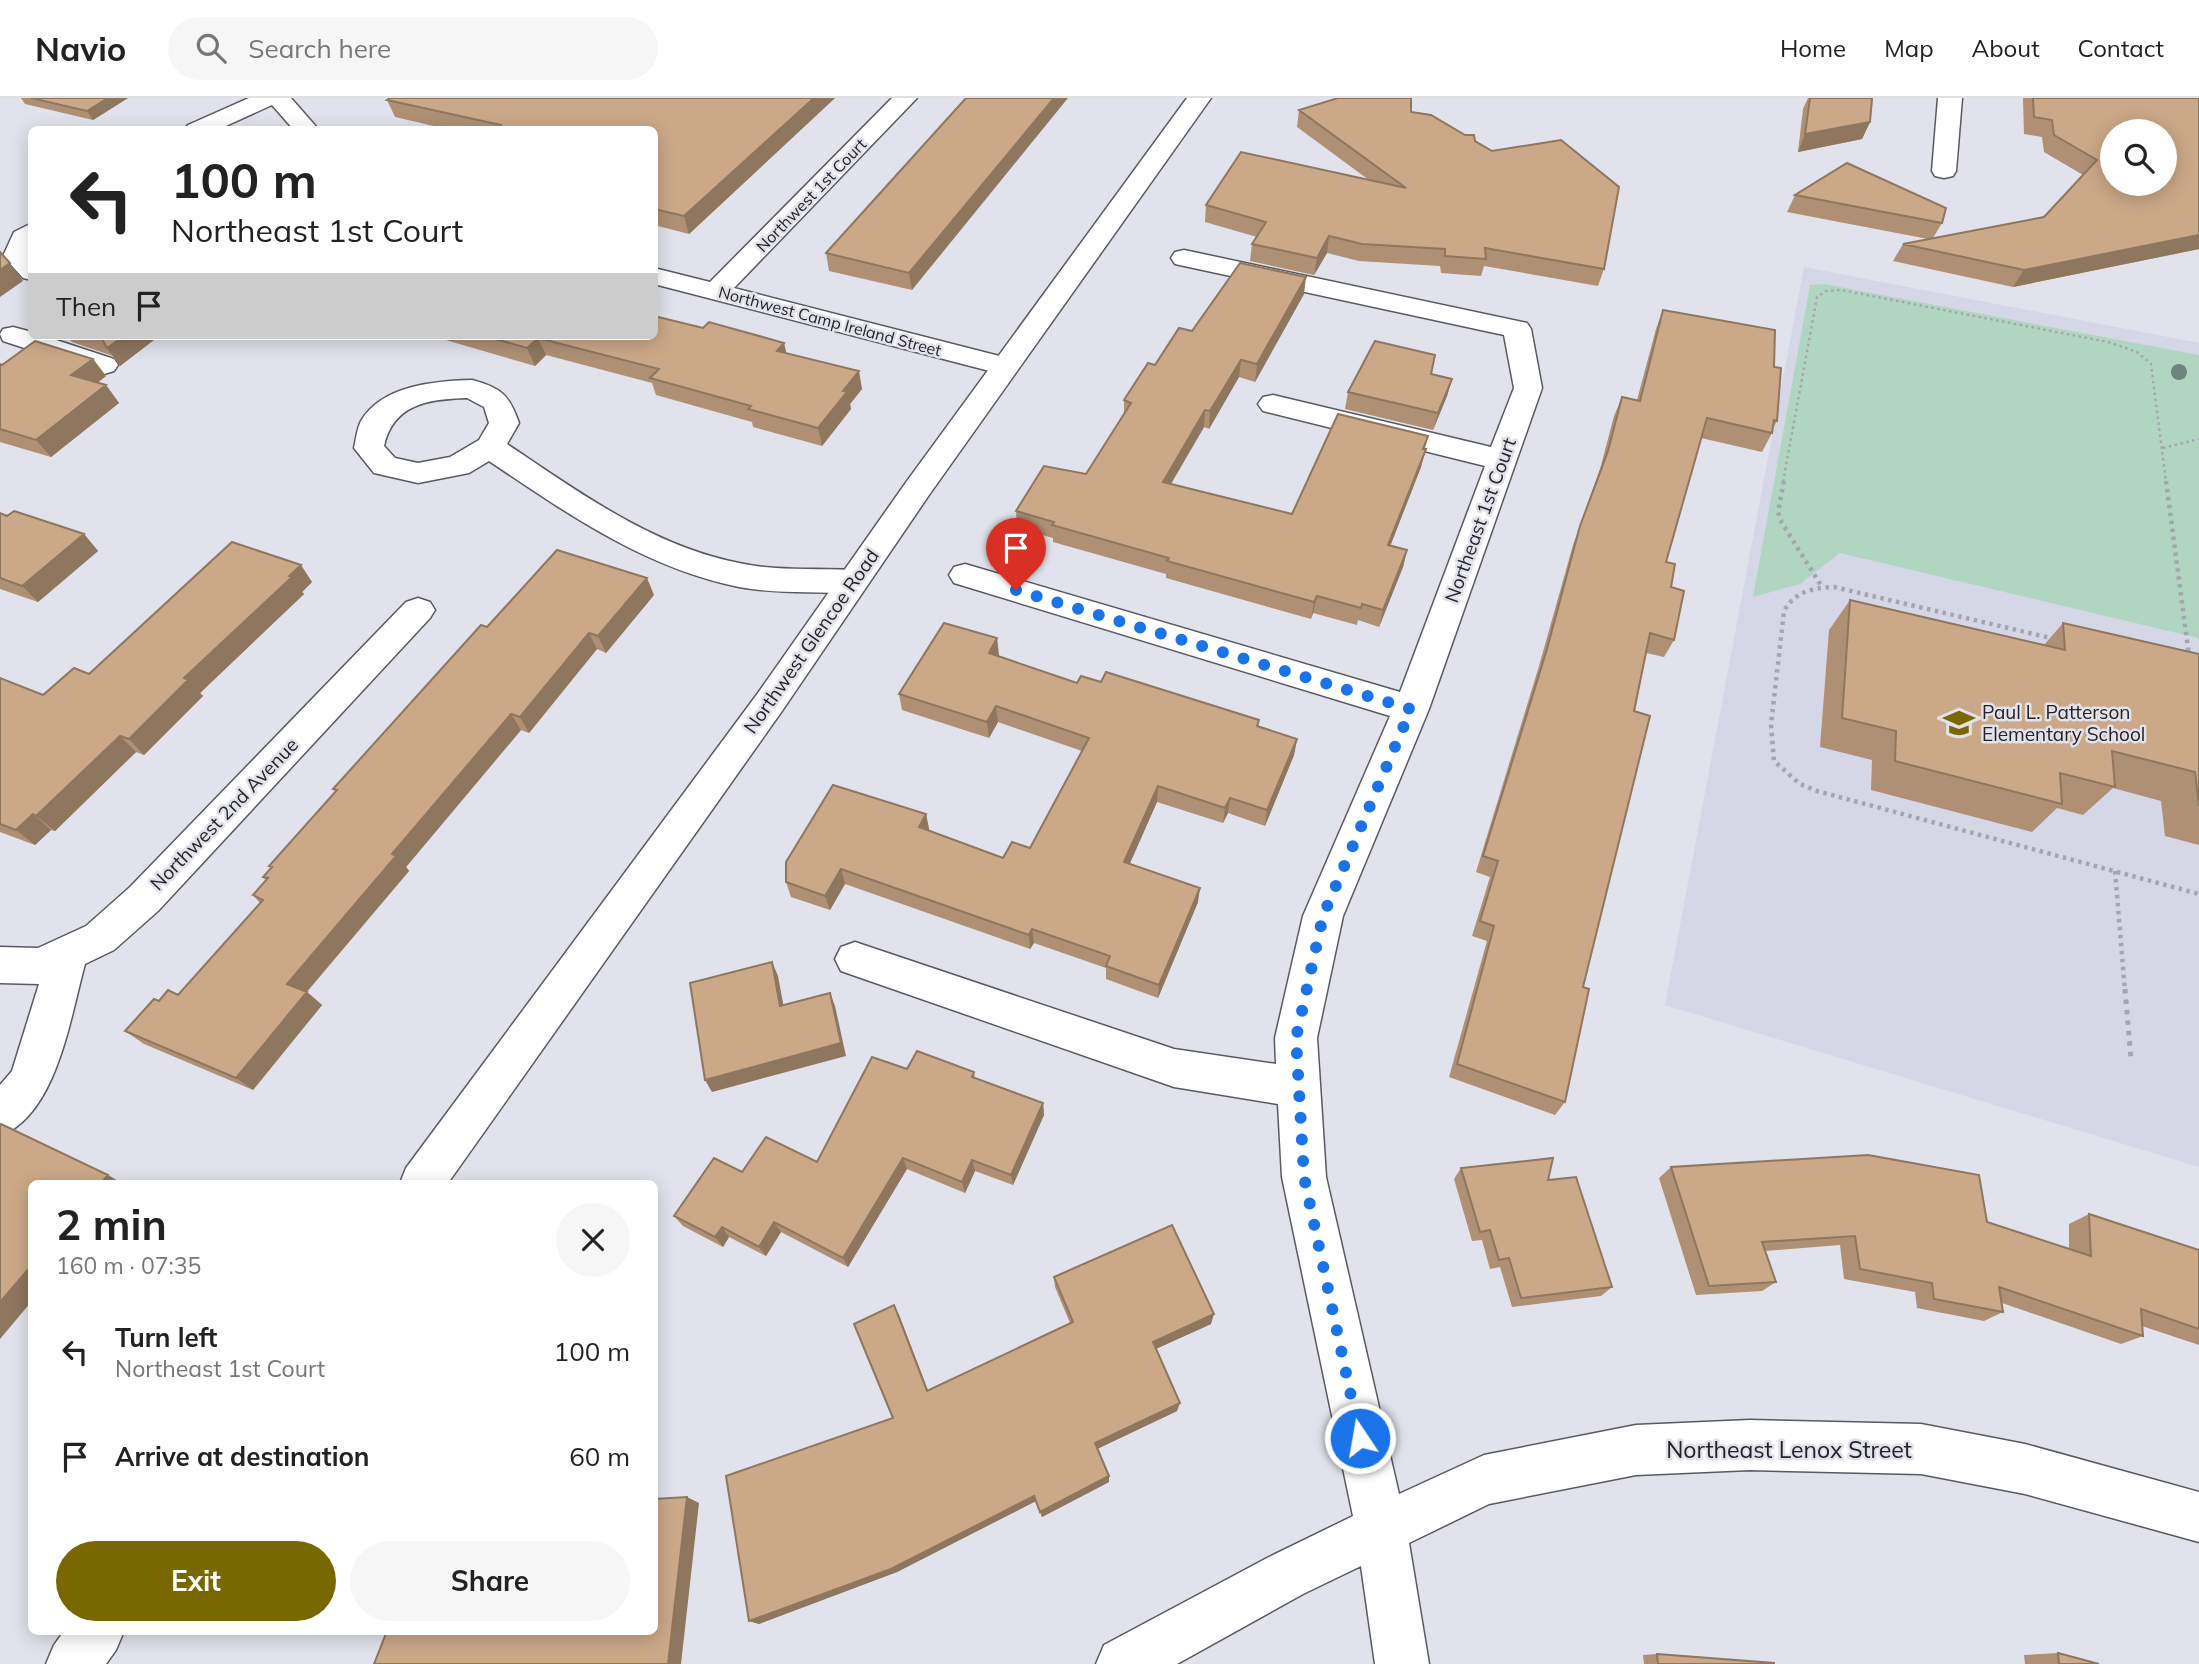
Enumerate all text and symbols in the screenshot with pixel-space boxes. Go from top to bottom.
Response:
search box [168,17,658,80]
text: Navio [35,28,126,69]
icon: search [192,29,230,67]
text: Search here [248,32,391,65]
text: Home [1780,33,1846,63]
text: Map [1884,33,1934,63]
text: About [1972,33,2040,63]
text: Contact [2078,33,2164,63]
map controls [2100,119,2177,196]
button: search [2100,119,2177,196]
street label: Northwest 1st Court [752,134,871,256]
text: 100 m [171,149,317,210]
icon: left [56,154,147,245]
text: Northeast 1st Court [171,210,463,250]
street label: Northwest Camp Ireland Street [716,282,944,361]
icon: arrive [130,287,168,325]
text: Then [56,290,116,323]
street label: Northeast 1st Court [1439,434,1521,606]
pin [986,518,1046,590]
icon: arrive [997,529,1035,567]
street label: Northwest Glencoe Road [738,544,884,738]
place label: Paul L. Patterson Elementary School [1982,700,2145,746]
school or university icon: Paul L. Patterson Elementary School [1942,706,1976,740]
street label: Northwest 2nd Avenue [145,733,303,895]
text: 2 min [56,1198,167,1251]
button: close [556,1203,630,1277]
text: 160 m · 07:35 [56,1251,201,1280]
text: Turn left [115,1321,217,1354]
icon: left [56,1333,94,1371]
text: 100 m [554,1335,630,1368]
text: Northeast 1st Court [115,1354,325,1383]
position arrow [1323,1401,1397,1475]
street label: Northeast Lenox Street [1666,1435,1912,1464]
icon: arrive [56,1438,94,1476]
text: Arrive at destination [115,1440,370,1473]
text: 60 m [569,1440,630,1473]
button: Exit [56,1541,336,1621]
button: Share [350,1541,630,1621]

